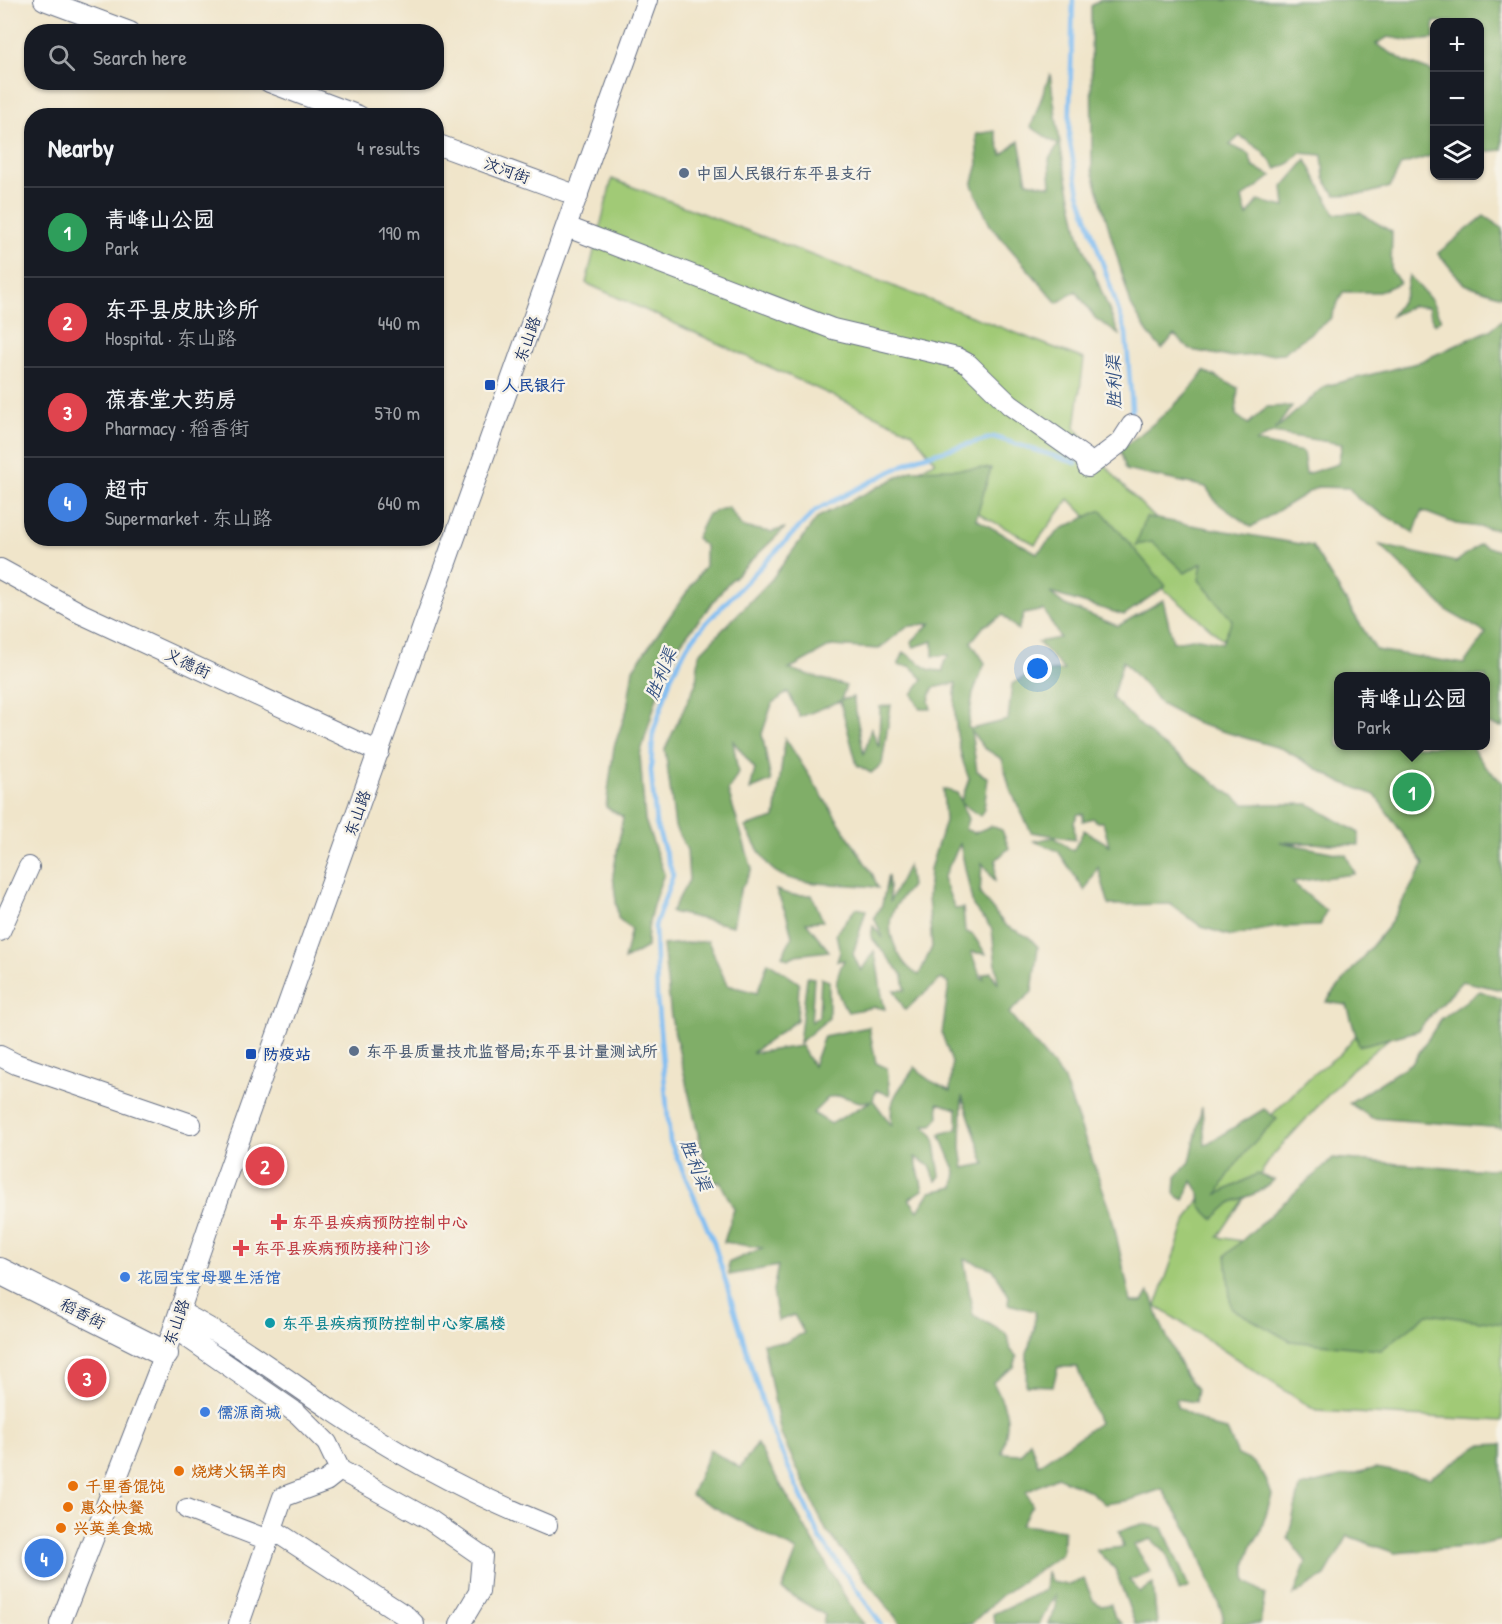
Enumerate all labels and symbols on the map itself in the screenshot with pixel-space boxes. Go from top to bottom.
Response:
street label: 汶河街 [481,151,533,189]
place label: 中国人民银行东平县支行 [696,162,872,184]
marker: 中国人民银行东平县支行 [677,166,691,180]
street label: 东山路 [508,313,546,365]
water label: 胜利渠 [1100,353,1126,409]
place label: 人民银行 [502,374,566,396]
marker: 人民银行 [483,378,497,392]
water label: 胜利渠 [639,642,683,704]
street label: 义德街 [162,643,214,683]
your location [1023,654,1052,683]
pin: 1 [1392,770,1432,814]
street label: 东山路 [338,787,376,839]
place label: 东平县质量技术监督局;东平县计量测试所 [366,1040,658,1062]
place label: 防疫站 [263,1043,311,1065]
marker: 东平县质量技术监督局;东平县计量测试所 [347,1044,361,1058]
marker: 防疫站 [244,1047,258,1061]
water label: 胜利渠 [675,1135,719,1196]
pin: 2 [246,1144,284,1188]
place label: 东平县疾病预防控制中心 [292,1211,468,1233]
marker: 东平县疾病预防控制中心 [270,1213,288,1231]
place label: 东平县疾病预防接种门诊 [254,1237,431,1259]
marker: 东平县疾病预防接种门诊 [232,1239,250,1257]
place label: 花园宝宝母婴生活馆 [137,1266,281,1288]
marker: 花园宝宝母婴生活馆 [118,1270,132,1284]
street label: 稻香街 [57,1292,109,1334]
street label: 东山路 [158,1296,194,1348]
place label: 东平县疾病预防控制中心家属楼 [282,1312,506,1334]
marker: 东平县疾病预防控制中心家属楼 [263,1316,277,1330]
pin: 3 [68,1356,106,1400]
place label: 儒源商城 [217,1401,281,1423]
marker: 儒源商城 [198,1405,212,1419]
place label: 烧烤火锅羊肉 [191,1460,287,1482]
marker: 烧烤火锅羊肉 [172,1464,186,1478]
place label: 千里香馄饨 [85,1475,165,1497]
marker: 千里香馄饨 [66,1479,80,1493]
place label: 惠众快餐 [80,1496,144,1518]
marker: 惠众快餐 [61,1500,75,1514]
place label: 兴英美食城 [73,1517,153,1539]
marker: 兴英美食城 [54,1521,68,1535]
pin: 4 [24,1536,63,1580]

